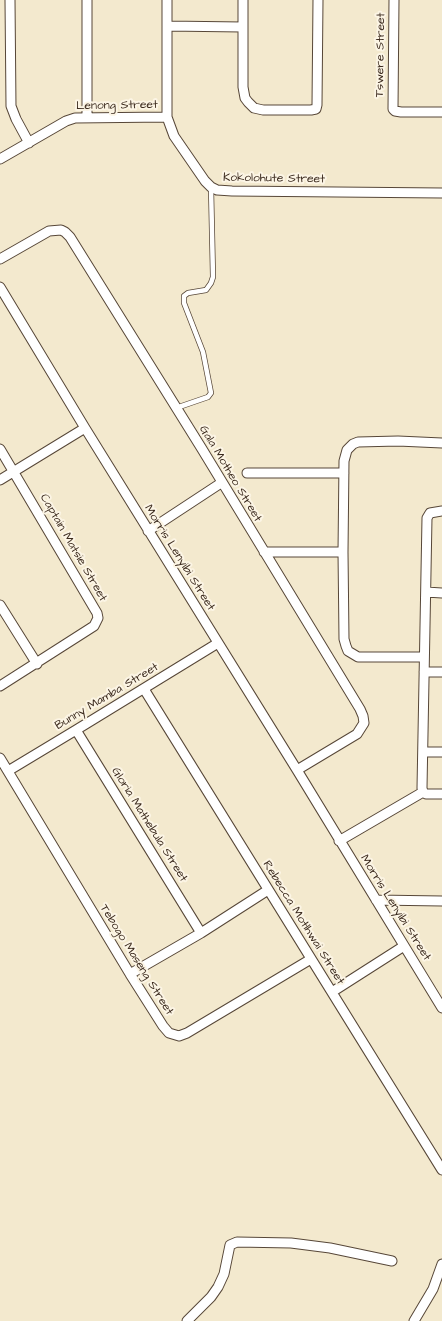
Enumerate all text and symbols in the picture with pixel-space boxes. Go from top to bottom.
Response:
street label: Tswere Street [373,13,389,97]
street label: Lenong Street [76,98,158,114]
street label: Kokolohute Street [223,171,325,187]
street label: Gala Motheo Street [196,423,264,525]
street label: Captain Matsie Street [36,492,110,604]
street label: Morris Lenyibi Street [141,502,217,614]
street label: Bunny Mamba Street [53,660,161,734]
street label: Gloria Mathebula Street [108,765,190,885]
street label: Morris Lenyibi Street [357,852,433,964]
street label: Rebecca Motlhwai Street [259,858,347,988]
street label: Tebogo Maseng Street [96,902,176,1018]

